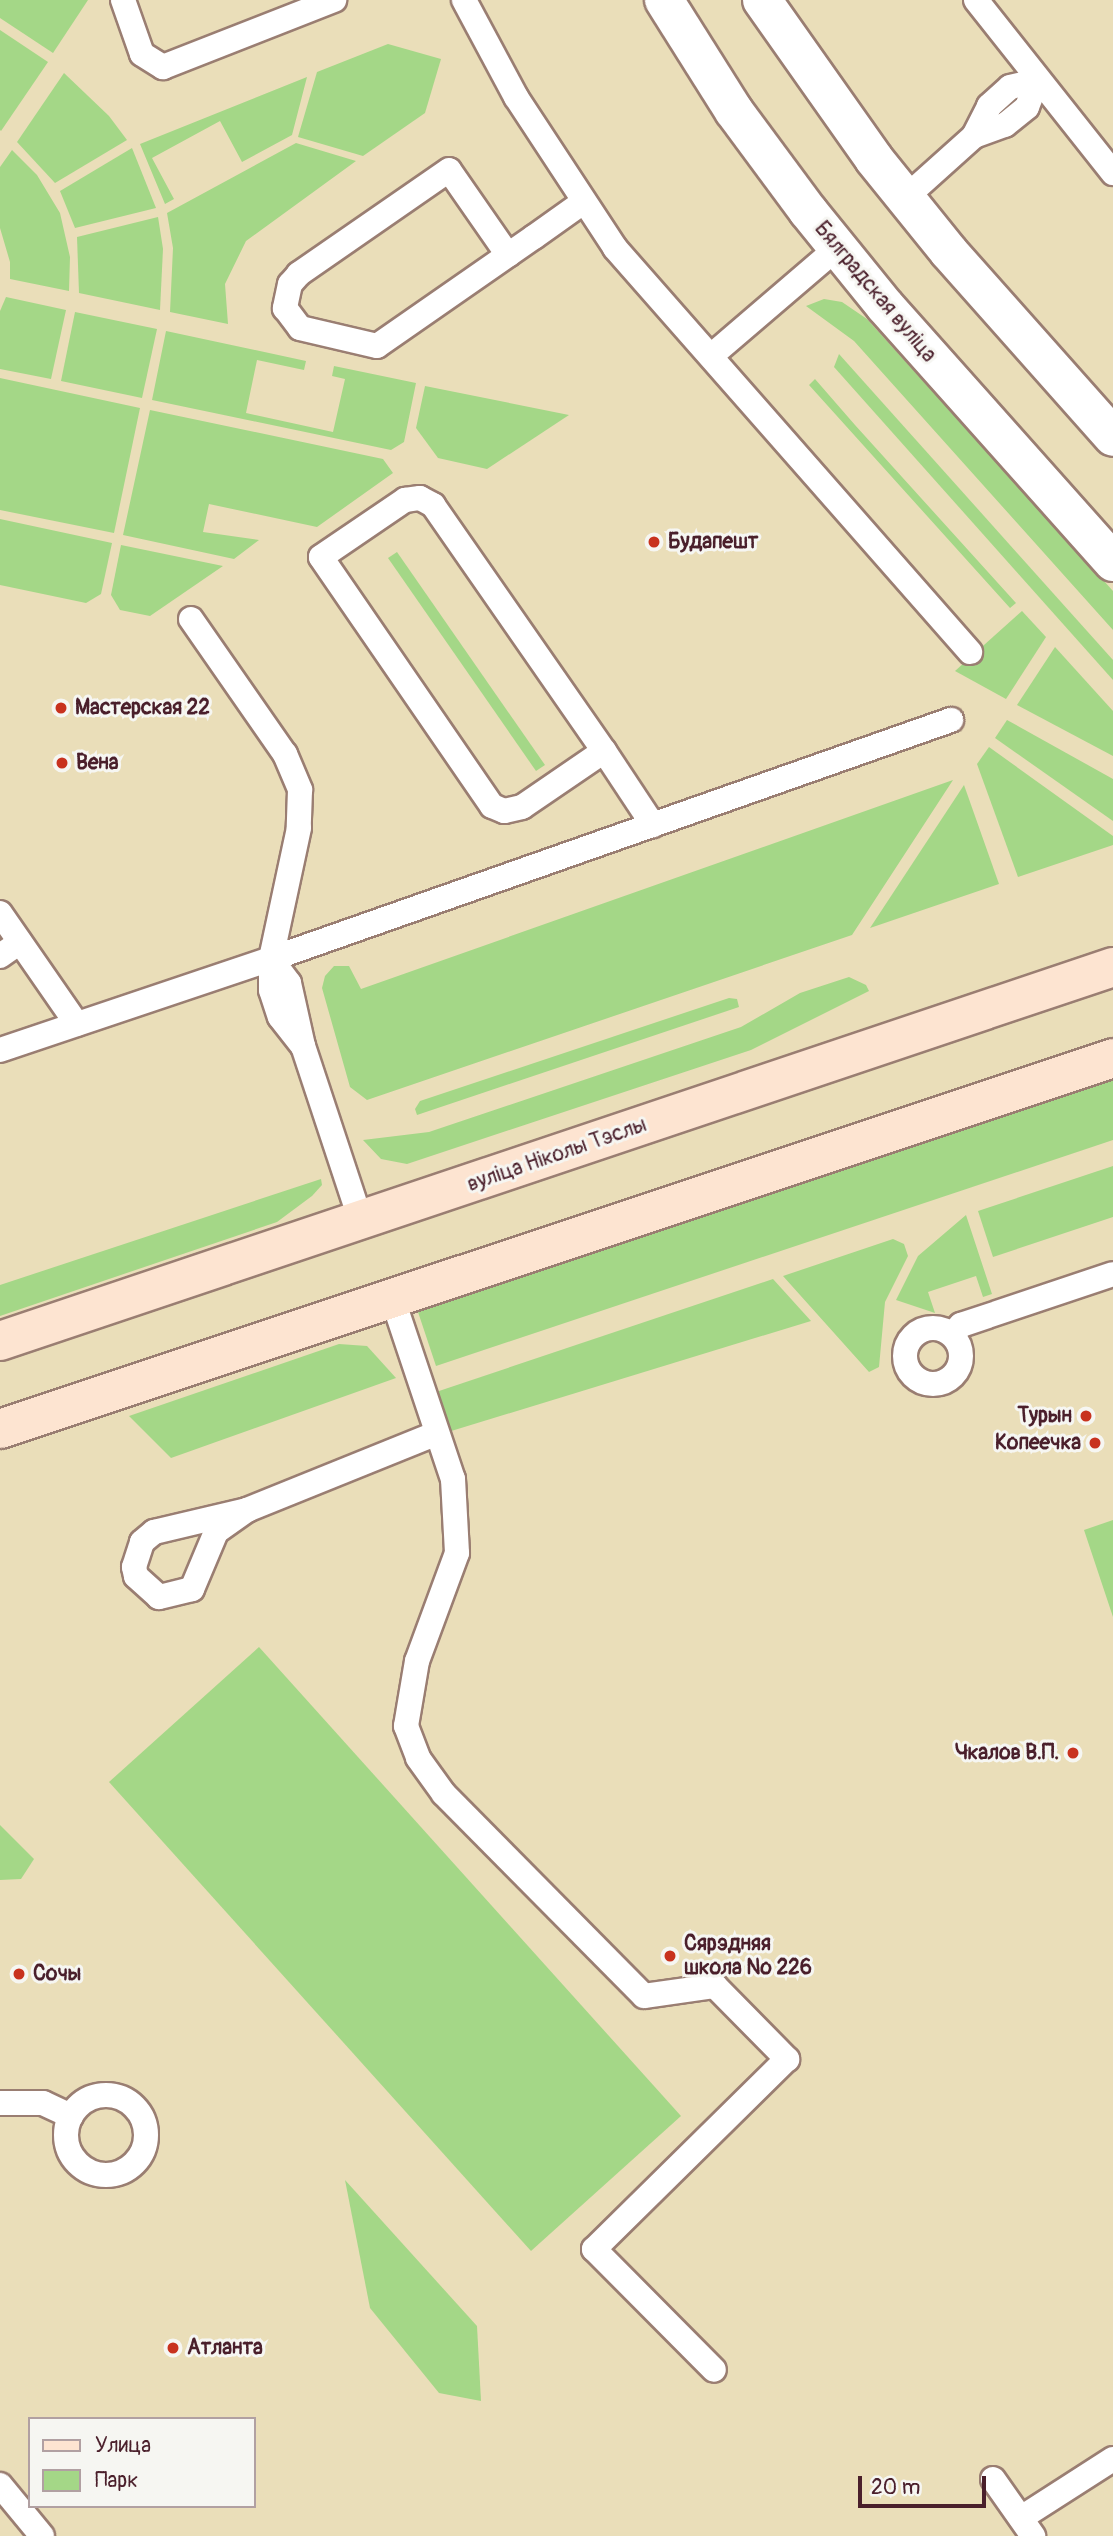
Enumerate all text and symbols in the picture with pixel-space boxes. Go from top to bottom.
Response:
street label: Бялградская вуліца [809,217,941,367]
place label: Будапешт [668,529,758,555]
marker: Будапешт [646,534,662,550]
place label: Мастерская 22 [75,695,210,721]
marker: Мастерская 22 [53,700,69,716]
place label: Вена [76,750,118,776]
marker: Вена [54,755,70,771]
street label: вуліца Ніколы Тэслы [464,1112,650,1198]
place label: Турын [1017,1403,1072,1429]
marker: Турын [1078,1408,1094,1424]
place label: Копеечка [995,1430,1081,1456]
marker: Копеечка [1087,1435,1103,1451]
place label: Чкалов В.П. [955,1740,1059,1766]
marker: Чкалов В.П. [1065,1745,1081,1761]
place label: Сярэдняя школа № 226 [684,1931,812,1981]
marker: Сярэдняя школа № 226 [662,1948,678,1964]
place label: Сочы [33,1961,81,1987]
marker: Сочы [11,1966,27,1982]
place label: Атланта [187,2335,263,2361]
marker: Атланта [165,2340,181,2356]
legend [28,2417,256,2508]
text: Улица [95,2432,151,2459]
scale bar [861,2462,989,2506]
text: Парк [95,2467,138,2494]
text: 20 m [871,2474,920,2501]

